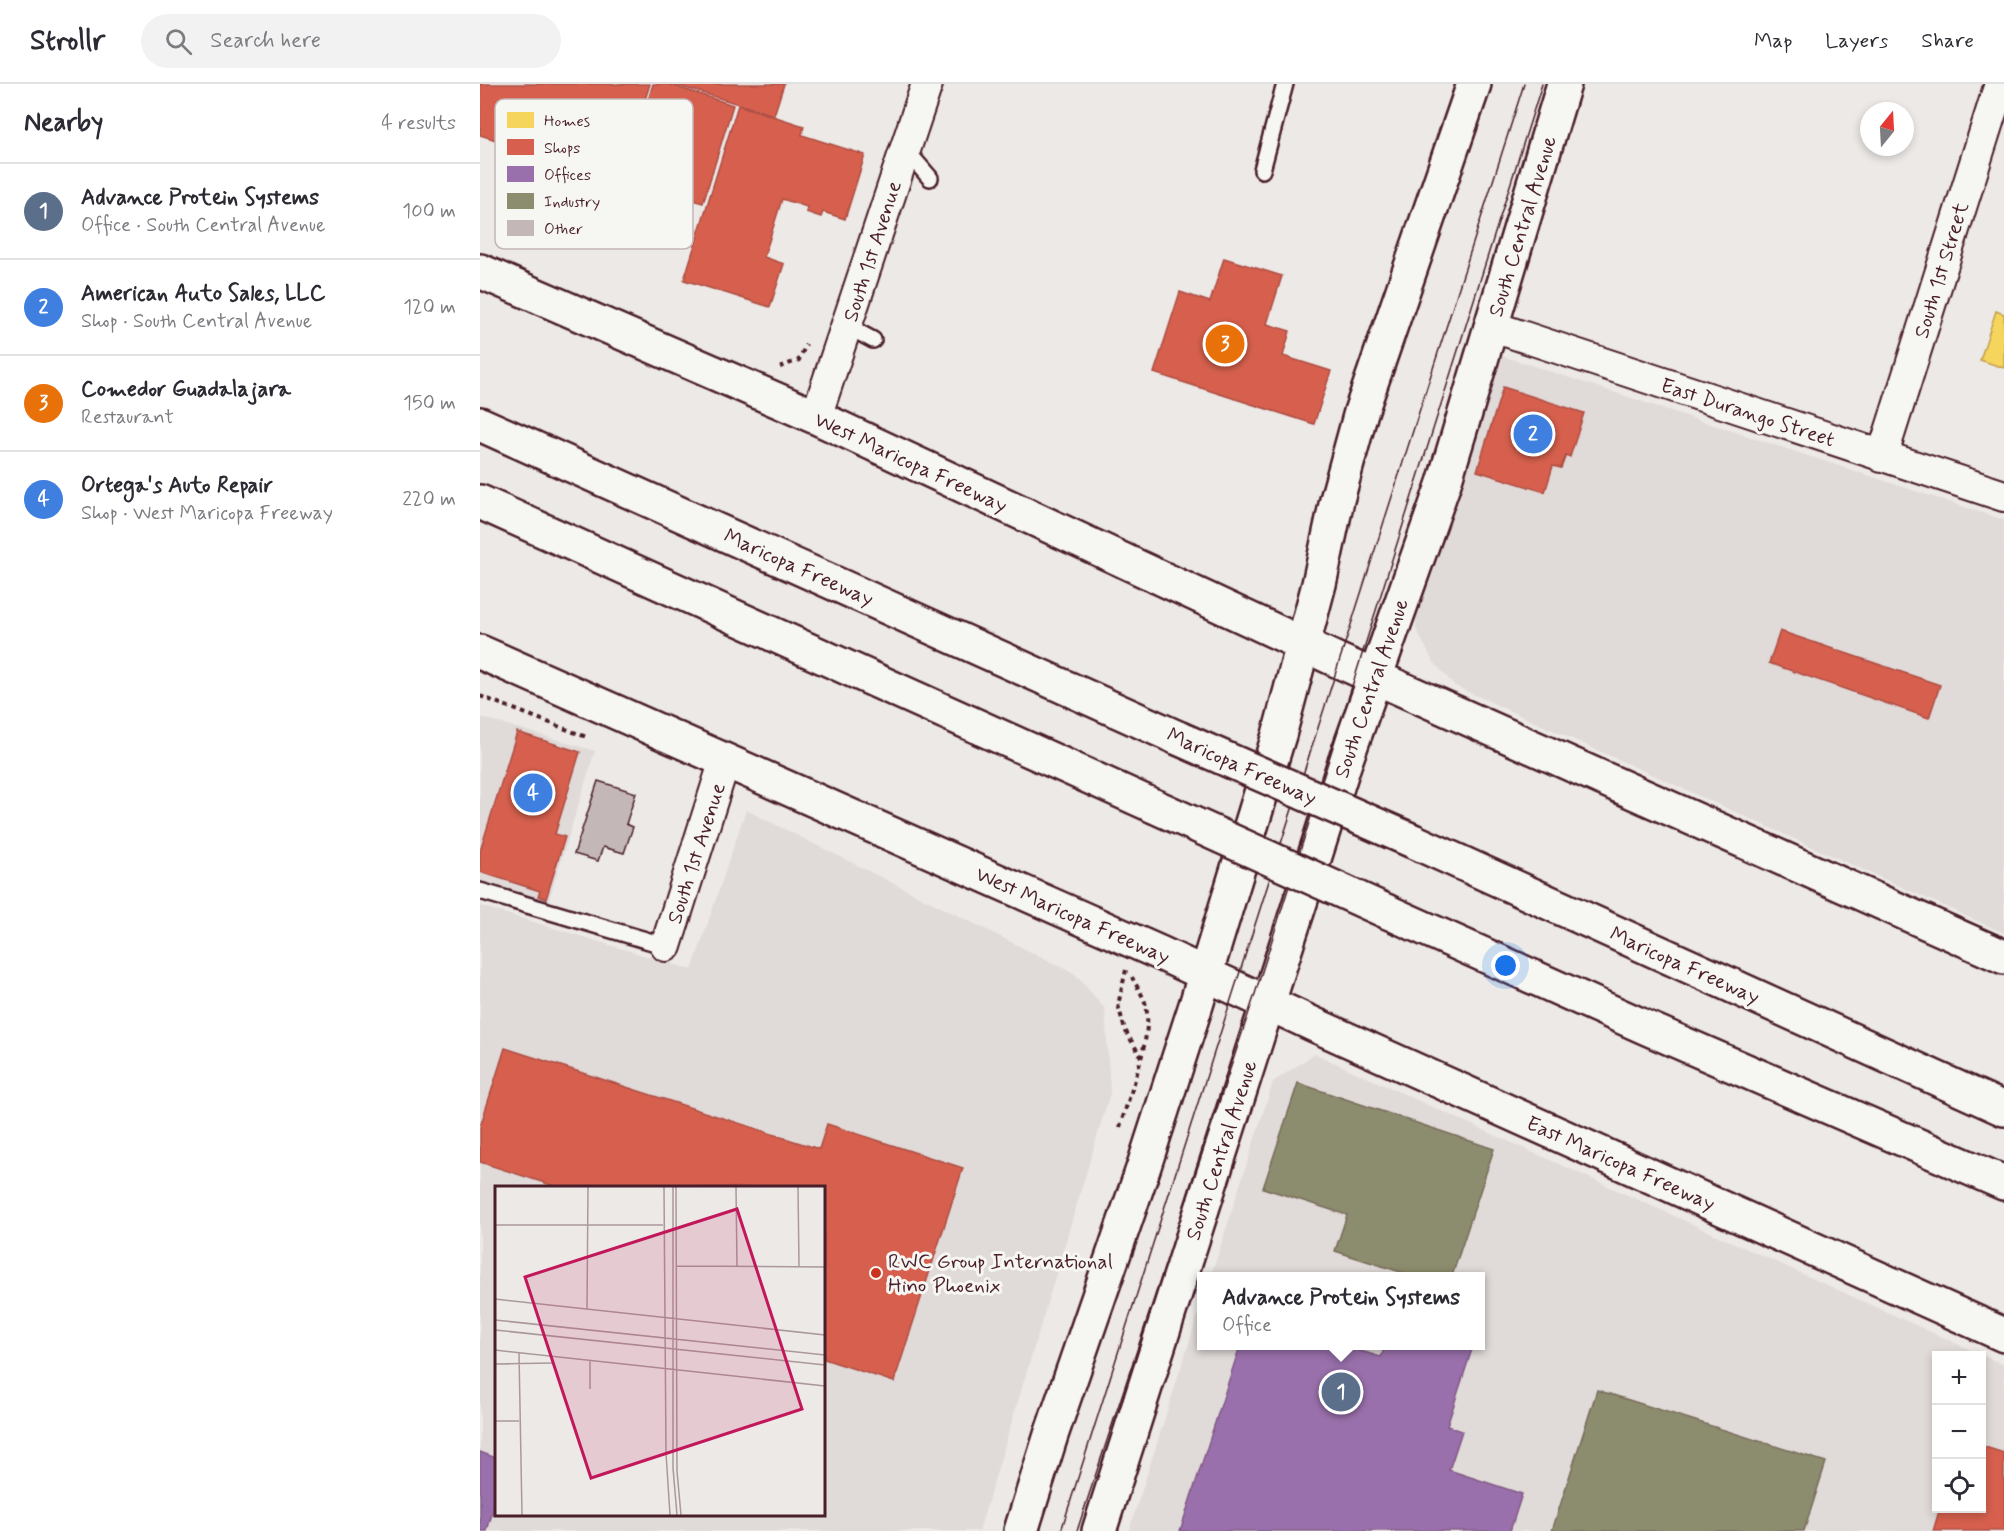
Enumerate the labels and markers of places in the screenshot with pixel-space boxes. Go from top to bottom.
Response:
pin: 3 [1206,322,1244,366]
pin: 2 [1514,412,1552,456]
pin: 4 [514,770,552,816]
place label: RWC Group International Hino Phoenix [888,1248,1113,1300]
marker: RWC Group International Hino Phoenix [869,1266,883,1280]
pin: 1 [1322,1370,1360,1414]

